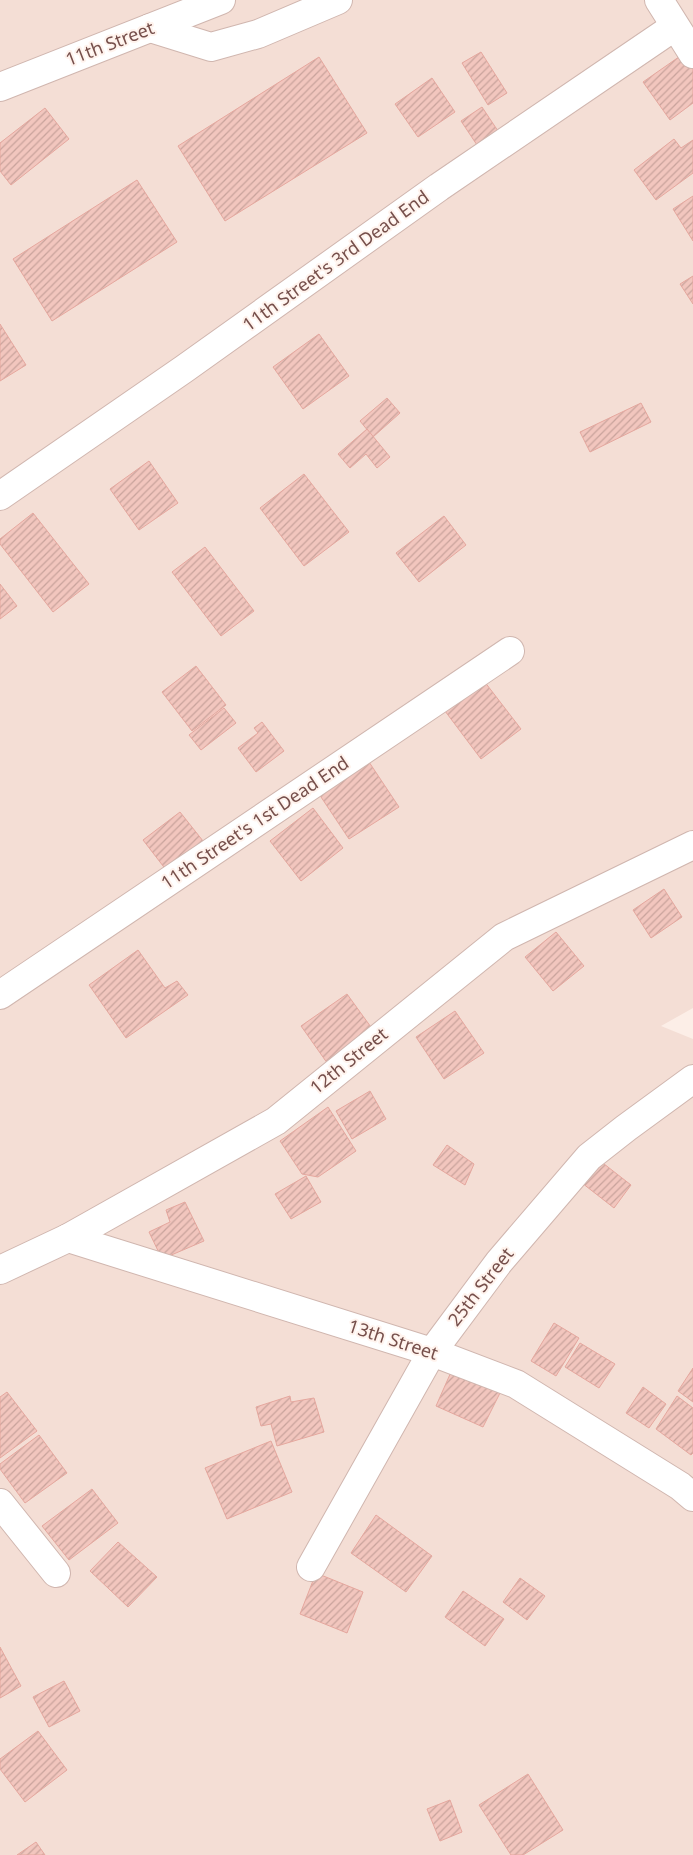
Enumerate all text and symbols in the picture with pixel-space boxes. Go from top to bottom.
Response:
street label: 11th Street [62,15,158,71]
street label: 11th Street's 3rd Dead End [237,184,433,336]
street label: 11th Street's 1st Dead End [156,750,353,894]
street label: 12th Street [305,1021,393,1099]
street label: 25th Street [442,1242,519,1330]
street label: 13th Street [345,1313,442,1365]

